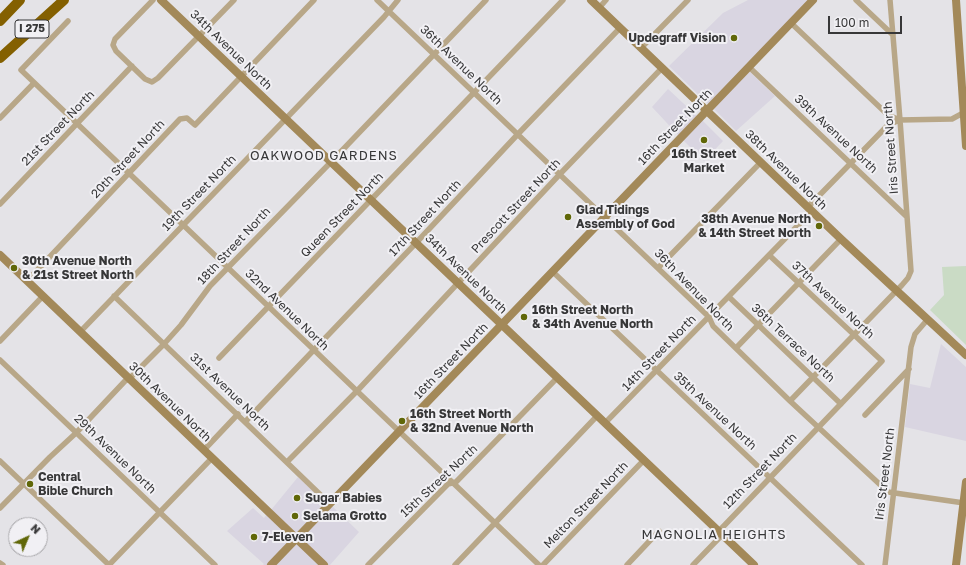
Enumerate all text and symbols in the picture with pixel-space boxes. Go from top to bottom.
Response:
street label: 34th Avenue North [187,7,275,93]
scale bar [830,8,904,34]
text: 100 m [835,15,869,30]
road number: I 275 [15,20,49,38]
street label: 36th Avenue North [417,22,505,108]
place label: Updegraff Vision [628,31,726,45]
marker: Updegraff Vision [729,33,739,43]
street label: 16th Street North [635,86,715,168]
street label: 21st Street North [18,87,98,169]
street label: 39th Avenue North [792,92,880,176]
street label: Iris Street North [881,101,901,195]
street label: 20th Street North [88,117,168,201]
street label: 38th Avenue North [742,127,830,213]
marker: 16th Street Market [699,135,709,145]
place label: 16th Street Market [672,147,736,175]
district label: OAKWOOD GARDENS [250,148,398,164]
street label: 19th Street North [159,152,239,234]
street label: Prescott Street North [468,156,564,256]
street label: Queen Street North [298,170,386,260]
street label: 17th Street North [386,177,464,259]
place label: Glad Tidings Assembly of God [576,203,675,231]
street label: 18th Street North [195,204,273,288]
marker: Glad Tidings Assembly of God [563,212,573,222]
place label: 38th Avenue North & 14th Street North [698,212,811,240]
marker: 38th Avenue North & 14th Street North [814,221,824,231]
street label: 34th Avenue North [422,231,510,317]
street label: 36th Avenue North [651,246,737,334]
place label: 30th Avenue North & 21st Street North [22,254,134,282]
street label: 37th Avenue North [789,258,877,342]
marker: 30th Avenue North & 21st Street North [9,263,19,273]
street label: 32nd Avenue North [242,266,332,354]
street label: 36th Terrace North [748,301,838,385]
place label: 16th Street North & 34th Avenue North [532,303,653,331]
marker: 16th Street North & 34th Avenue North [519,312,529,322]
street label: 14th Street North [619,312,699,394]
street label: 16th Street North [411,320,491,402]
street label: 31st Avenue North [187,350,273,434]
street label: 30th Avenue North [126,359,214,445]
street label: 35th Avenue North [671,369,759,453]
place label: 16th Street North & 32nd Avenue North [410,407,533,435]
street label: 29th Avenue North [71,411,159,497]
marker: 16th Street North & 32nd Avenue North [397,416,407,426]
street label: Iris Street North [872,427,898,521]
street label: 12th Street North [720,430,800,512]
street label: 15th Street North [398,442,480,520]
street label: Melton Street North [541,459,631,551]
place label: Central Bible Church [38,470,113,498]
marker: Central Bible Church [25,479,35,489]
place label: Sugar Babies [305,491,382,505]
marker: Sugar Babies [292,493,302,503]
place label: Selama Grotto [303,509,387,523]
marker: Selama Grotto [290,511,300,521]
north arrow [8,517,48,557]
text: N [28,521,44,536]
district label: MAGNOLIA HEIGHTS [642,527,786,543]
place label: 7-Eleven [262,530,313,544]
marker: 7-Eleven [249,532,259,542]

